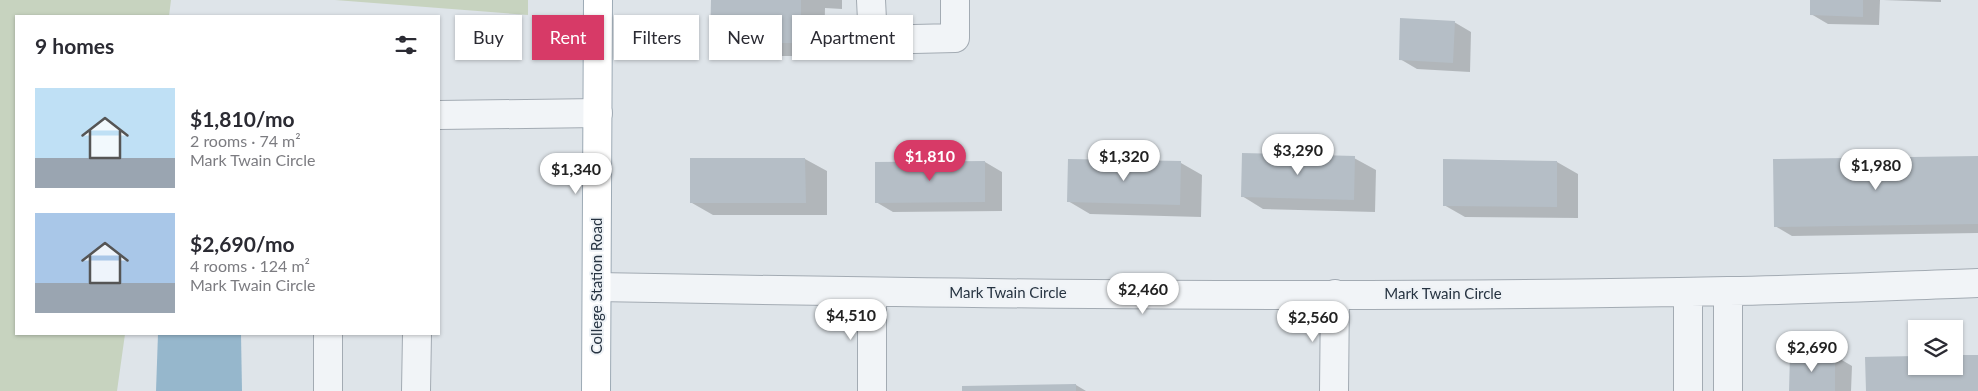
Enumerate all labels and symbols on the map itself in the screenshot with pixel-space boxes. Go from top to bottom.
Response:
pin: $3,290 [1257,134,1339,176]
pin: $1,810 [889,140,971,182]
pin: $1,320 [1083,140,1165,182]
pin: $1,980 [1835,148,1917,191]
pin: $1,340 [535,152,617,195]
street label: College Station Road [587,218,605,354]
pin: $2,460 [1102,272,1184,315]
street label: Mark Twain Circle [949,283,1067,301]
street label: Mark Twain Circle [1384,284,1502,302]
pin: $4,510 [810,298,892,341]
pin: $2,560 [1272,300,1354,343]
pin: $2,690 [1771,330,1853,373]

